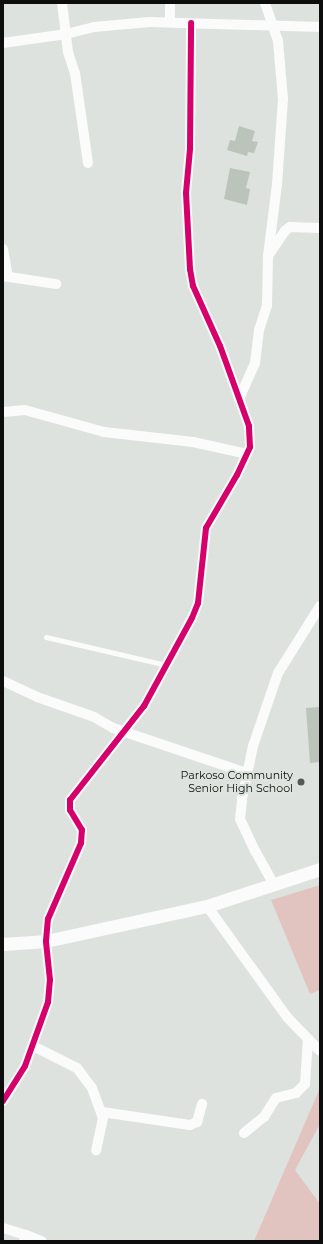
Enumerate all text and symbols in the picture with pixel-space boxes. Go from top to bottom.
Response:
place label: Parkoso Community Senior High School [181,769,293,795]
marker: Parkoso Community Senior High School [296,777,306,787]

